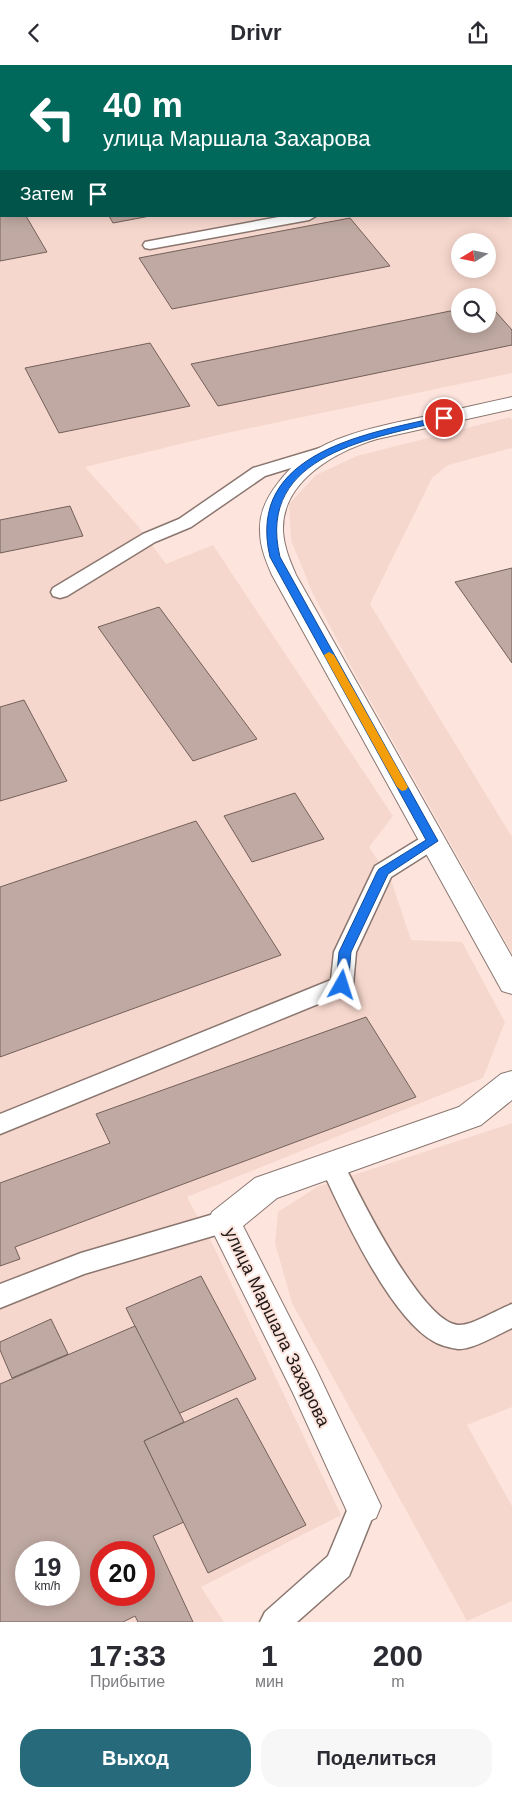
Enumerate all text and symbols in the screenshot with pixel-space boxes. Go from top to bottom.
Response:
icon: back [20,19,48,47]
icon: share [464,19,492,47]
text: Drivr [230,20,282,45]
icon: left [20,85,85,150]
text: 40 m [103,85,183,124]
text: улица Маршала Захарова [103,126,370,151]
icon: arrive [84,180,112,208]
text: Затем [20,183,74,204]
north arrow [451,233,496,277]
map controls [451,233,496,333]
button: search [451,288,496,333]
pin [423,397,465,439]
icon: arrive [430,404,458,432]
position arrow [315,958,367,1010]
street label: улица Маршала Захарова [220,1224,334,1431]
speed limit sign: 20 [90,1541,155,1606]
text: 19 [34,1553,61,1581]
text: km/h [34,1579,61,1593]
text: 17:33 [89,1639,166,1672]
text: 1 [261,1639,278,1672]
text: 200 [373,1639,423,1672]
text: Прибытие [90,1673,165,1690]
text: мин [255,1673,284,1690]
text: m [391,1673,404,1690]
button: Выход [20,1729,251,1787]
button: Поделиться [261,1729,492,1787]

